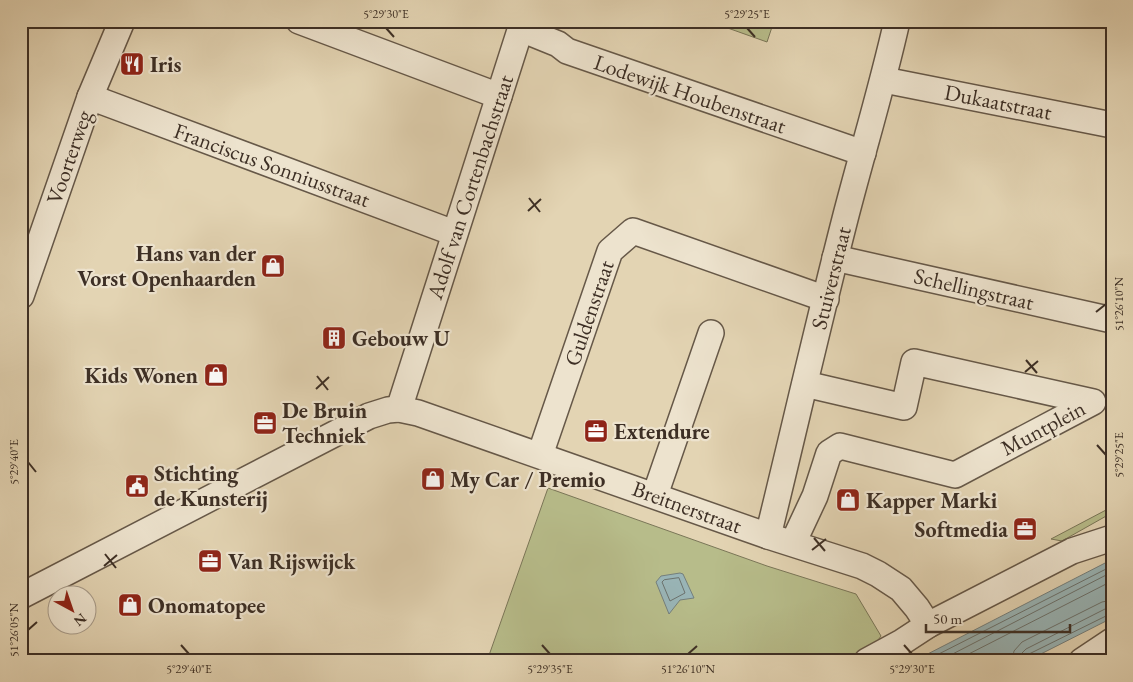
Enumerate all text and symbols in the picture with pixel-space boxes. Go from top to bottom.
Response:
text: 5°29'30"E [363,6,409,22]
text: 5°29'25"E [724,6,770,22]
street label: Lodewijk Houbenstraat [590,48,790,140]
place label: Iris [150,50,182,79]
restaurant icon: Iris [119,51,145,77]
street label: Adolf van Cortenbachstraat [420,71,520,304]
street label: Dukaatstraat [942,77,1054,127]
street label: Voorterweg [39,106,99,208]
street label: Franciscus Sonniusstraat [170,116,374,214]
street label: Stuiverstraat [804,223,858,332]
place label: Hans van der Vorst Openhaarden [77,239,257,293]
shop icon: Hans van der Vorst Openhaarden [260,253,286,279]
street label: Guldenstraat [557,256,621,370]
street label: Schellingstraat [911,261,1037,317]
text: 51°26'10"N [1111,277,1127,331]
place label: Gebouw U [352,324,451,353]
building icon: Gebouw U [321,325,347,351]
place label: Kids Wonen [84,361,199,390]
shop icon: Kids Wonen [203,362,229,388]
street label: Muntplein [996,393,1091,462]
place label: De Bruin Techniek [282,396,368,450]
office icon: De Bruin Techniek [252,410,278,436]
place label: Extendure [614,417,710,446]
office icon: Extendure [583,418,609,444]
text: 5°29'25"E [1111,432,1127,478]
text: 5°29'40"E [6,439,22,485]
place label: Stichting de Kunsterij [154,459,268,513]
place label: My Car / Premio [450,465,605,494]
shop icon: My Car / Premio [420,466,446,492]
public building icon: Stichting de Kunsterij [124,473,150,499]
street label: Breitnerstraat [628,474,746,540]
place label: Kapper Marki [866,486,998,515]
shop icon: Kapper Marki [835,487,861,513]
place label: Softmedia [914,515,1008,544]
office icon: Softmedia [1012,516,1038,542]
place label: Van Rijswijck [228,547,356,576]
office icon: Van Rijswijck [197,548,223,574]
north arrow [48,584,98,634]
place label: Onomatopee [148,591,265,620]
shop icon: Onomatopee [117,592,143,618]
scale bar [926,602,1069,634]
text: 51°26'05"N [6,603,22,657]
text: N [70,609,90,631]
text: 50 m [933,609,962,628]
text: 5°29'40"E [166,661,212,677]
text: 5°29'35"E [527,661,573,677]
text: 51°26'10"N [661,661,715,677]
text: 5°29'30"E [889,661,935,677]

